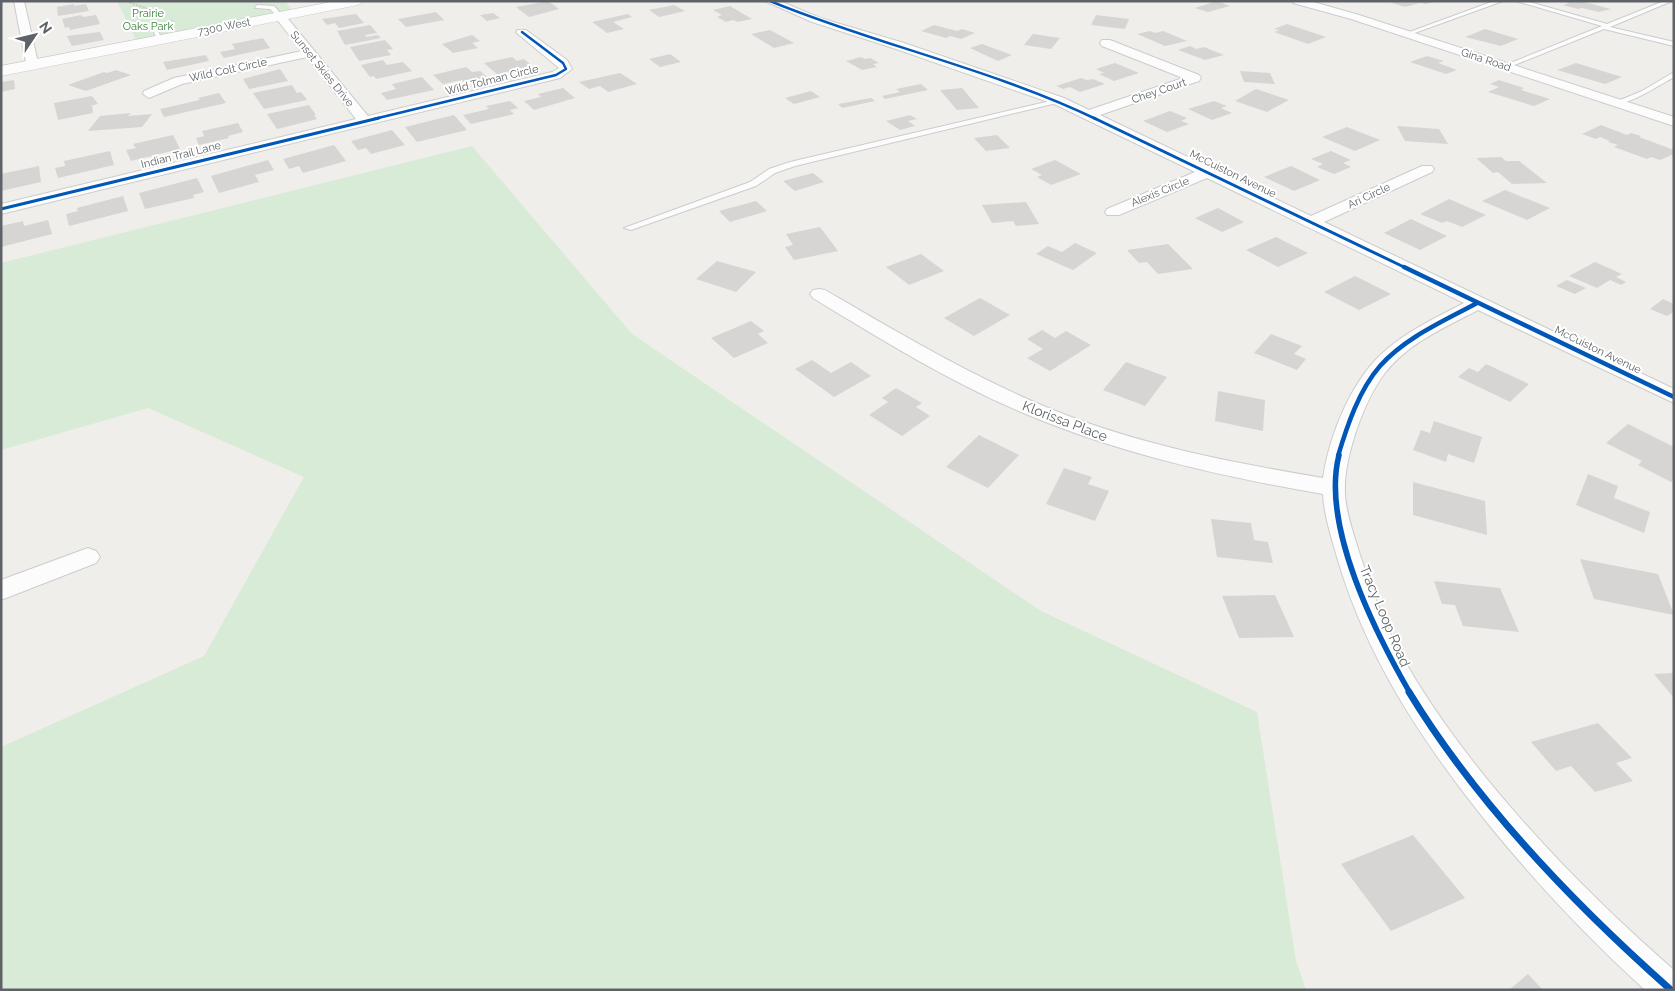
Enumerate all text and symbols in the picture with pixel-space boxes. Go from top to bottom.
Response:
park label: Prairie Oaks Park [123,7,173,33]
north arrow [10,10,60,60]
street label: 7300 West [196,15,252,39]
text: N [36,19,55,37]
street label: Sunset Skies Drive [288,29,357,110]
street label: Gina Road [1459,46,1513,74]
street label: Wild Colt Circle [188,55,269,85]
street label: Wild Tolman Circle [444,62,541,98]
street label: Chey Court [1130,75,1188,106]
street label: Indian Trail Lane [140,139,223,171]
street label: McCuiston Avenue [1187,147,1279,201]
street label: Alexis Circle [1129,174,1192,210]
street label: Ari Circle [1346,180,1393,212]
street label: McCuiston Avenue [1552,323,1644,377]
street label: Klorissa Place [1020,397,1110,445]
street label: Tracy Loop Road [1356,563,1414,669]

